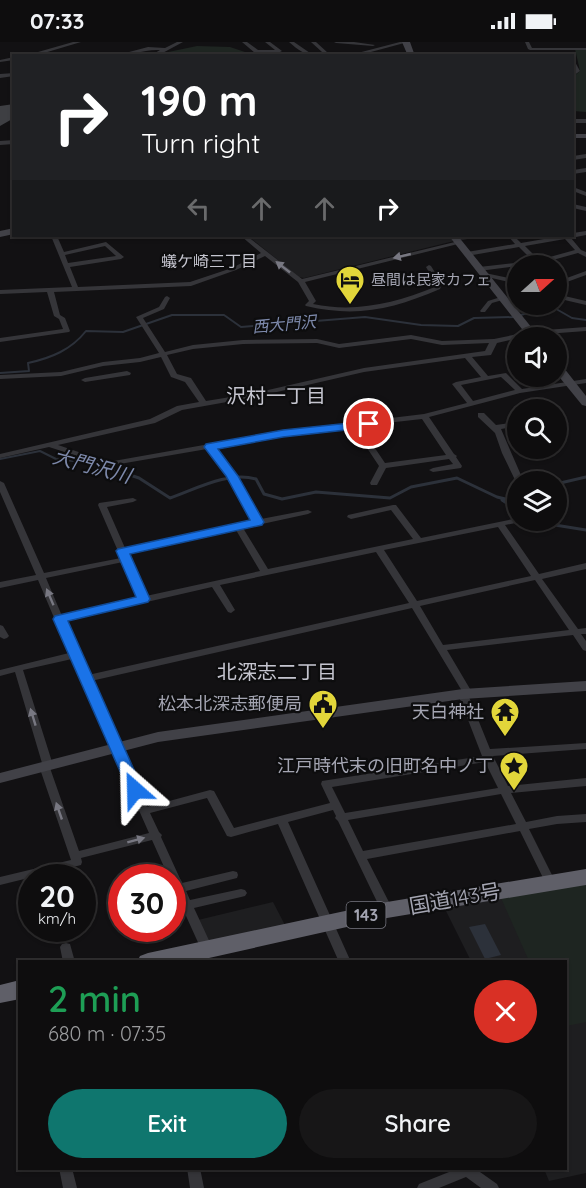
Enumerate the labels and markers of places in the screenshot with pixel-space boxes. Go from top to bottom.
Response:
hotel icon: 昼間は民家カフェ [334,264,366,306]
place label: 昼間は民家カフェ [371,270,491,289]
pin [343,398,394,449]
public building icon: 松本北深志郵便局 [307,688,339,730]
place label: 松本北深志郵便局 [158,692,302,715]
temple icon: 天白神社 [489,696,521,738]
place label: 天白神社 [412,700,484,723]
place icon: 江戸時代末の旧町名中ノ丁 [498,750,530,792]
place label: 江戸時代末の旧町名中ノ丁 [277,754,493,777]

